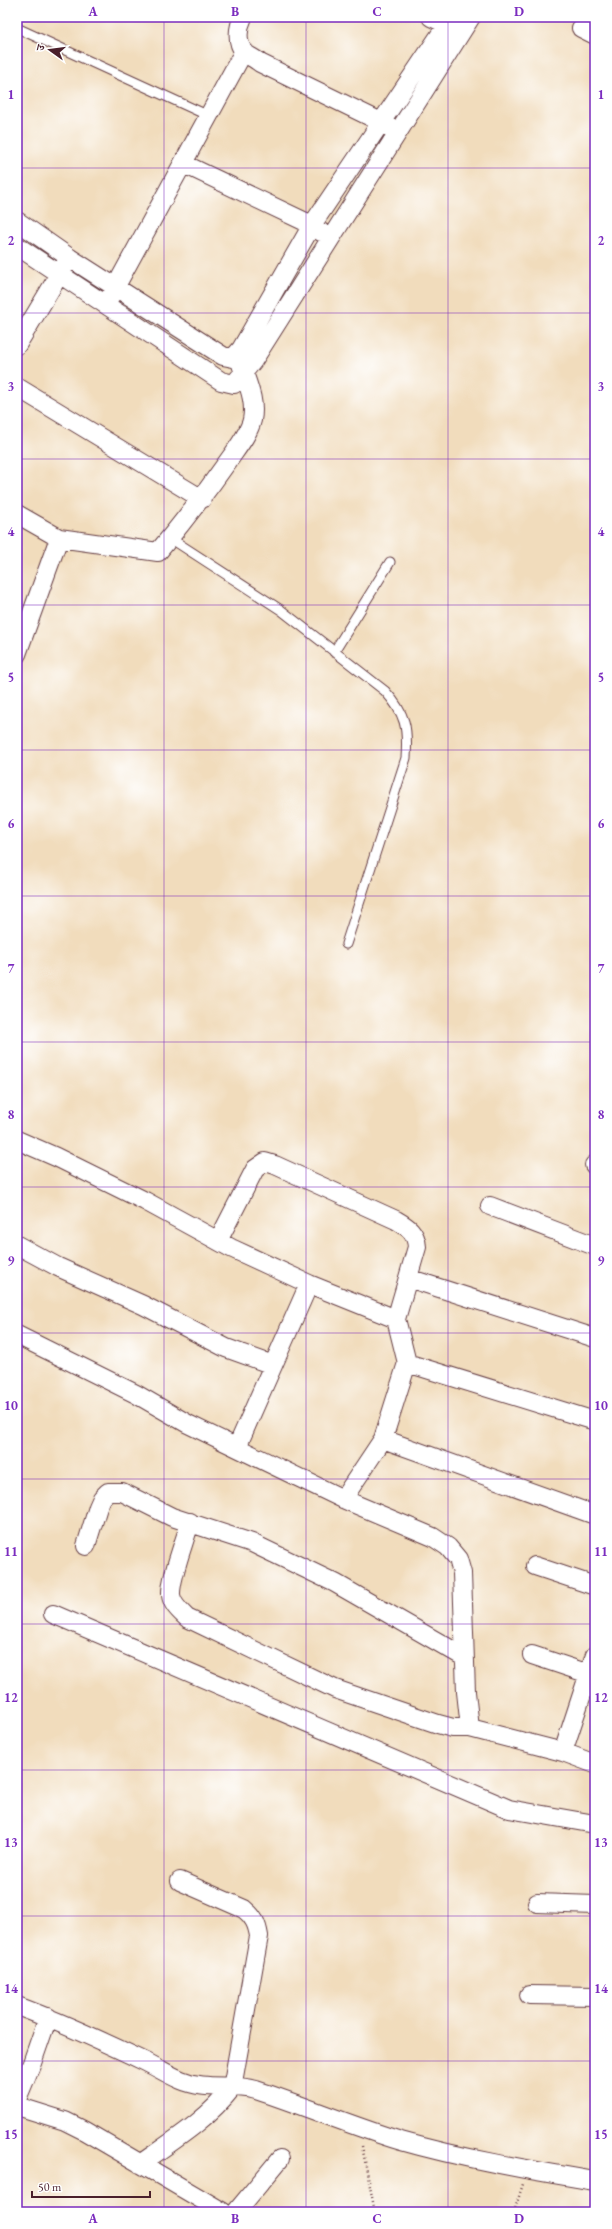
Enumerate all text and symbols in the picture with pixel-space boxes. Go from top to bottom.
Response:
text: A [87,3,98,20]
text: B [231,3,239,20]
text: C [372,3,382,20]
text: D [514,3,524,20]
north arrow [30,30,70,70]
text: उ [33,42,48,53]
text: 1 [8,86,15,103]
text: 1 [598,86,605,103]
text: 2 [8,232,15,249]
text: 2 [598,232,605,249]
text: 3 [8,378,15,395]
text: 3 [598,378,605,395]
text: 4 [8,523,15,540]
text: 4 [598,523,605,540]
text: 5 [8,669,14,686]
text: 5 [598,669,604,686]
text: 6 [8,815,15,832]
text: 6 [598,815,605,832]
text: 7 [8,960,15,977]
text: 7 [598,960,605,977]
text: 8 [8,1106,15,1123]
text: 8 [598,1106,605,1123]
text: 9 [8,1252,15,1269]
text: 9 [598,1252,605,1269]
text: 10 [4,1397,18,1414]
text: 10 [594,1397,608,1414]
text: 11 [4,1543,18,1560]
text: 11 [594,1543,608,1560]
text: 12 [4,1689,18,1706]
text: 12 [594,1689,608,1706]
text: 13 [4,1834,18,1851]
text: 13 [594,1834,608,1851]
text: 14 [4,1980,18,1997]
text: 14 [594,1980,608,1997]
text: 15 [4,2126,18,2143]
text: 15 [594,2126,608,2143]
scale bar [32,2173,150,2199]
text: 50 m [38,2179,62,2195]
text: A [87,2210,98,2227]
text: B [231,2210,239,2227]
text: C [372,2210,382,2227]
text: D [514,2210,524,2227]

